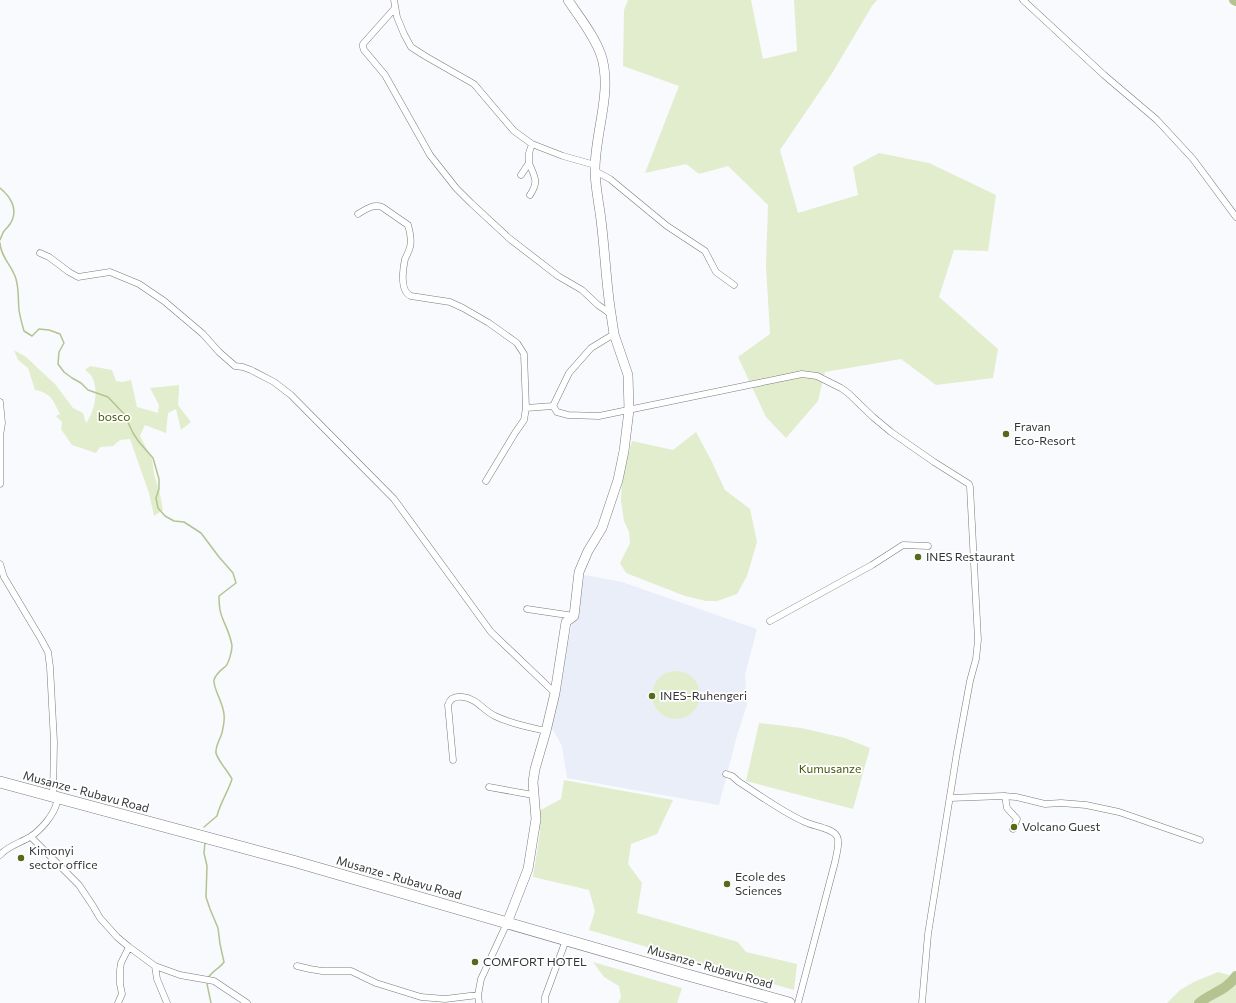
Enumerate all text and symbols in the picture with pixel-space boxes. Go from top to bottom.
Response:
park label: bosco [98,409,130,423]
place label: Fravan Eco-Resort [1014,419,1076,447]
marker: Fravan Eco-Resort [1001,429,1011,439]
place label: INES Restaurant [926,549,1015,563]
marker: INES Restaurant [913,552,923,562]
place label: INES-Ruhengeri [660,688,747,702]
marker: INES-Ruhengeri [647,691,657,701]
park label: Kumusanze [799,761,861,775]
street label: Musanze - Rubavu Road [22,767,151,815]
place label: Volcano Guest [1022,819,1100,833]
marker: Volcano Guest [1009,822,1019,832]
place label: Kimonyi sector office [29,843,97,871]
street label: Musanze - Rubavu Road [335,852,464,902]
marker: Kimonyi sector office [16,853,26,863]
place label: Ecole des Sciences [735,869,786,897]
marker: Ecole des Sciences [722,879,732,889]
street label: Musanze - Rubavu Road [646,941,775,991]
place label: COMFORT HOTEL [483,954,587,968]
marker: COMFORT HOTEL [470,957,480,967]

